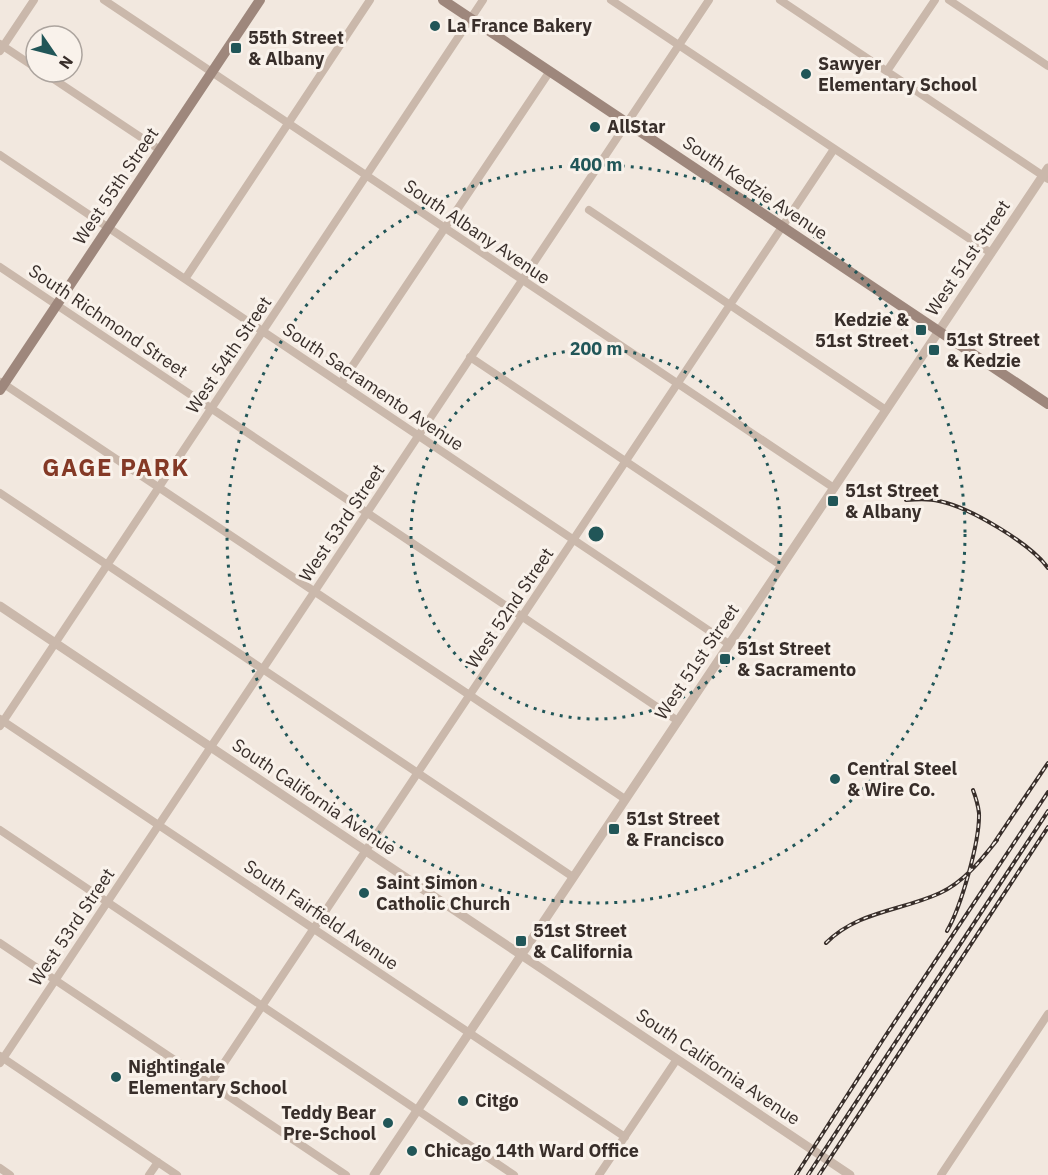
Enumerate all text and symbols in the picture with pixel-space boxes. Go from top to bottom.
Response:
place label: La France Bakery [447,14,592,37]
marker: La France Bakery [428,19,442,33]
north arrow [24,24,84,84]
place label: 55th Street & Albany [248,26,344,70]
marker: 55th Street & Albany [229,41,243,55]
text: N [55,52,78,73]
place label: Sawyer Elementary School [818,52,977,96]
marker: Sawyer Elementary School [799,67,813,81]
place label: AllStar [607,115,666,138]
marker: AllStar [588,120,602,134]
street label: West 55th Street [68,123,163,249]
street label: South Kedzie Avenue [678,131,832,245]
text: 400 m [570,153,622,176]
street label: South Albany Avenue [400,174,555,289]
street label: West 51st Street [920,195,1015,320]
street label: South Richmond Street [24,259,192,382]
street label: West 54th Street [181,292,276,418]
place label: Kedzie & 51st Street [815,308,909,352]
street label: South Sacramento Avenue [278,317,468,456]
marker: Kedzie & 51st Street [914,323,928,337]
place label: 51st Street & Kedzie [946,328,1040,372]
text: 200 m [570,337,622,360]
marker: 51st Street & Kedzie [927,343,941,357]
district label: GAGE PARK [42,451,190,483]
street label: West 53rd Street [294,459,389,586]
place label: 51st Street & Albany [845,479,939,523]
marker: 51st Street & Albany [826,494,840,508]
centre of rings [586,524,606,544]
street label: West 52nd Street [461,543,558,672]
street label: West 51st Street [649,599,744,724]
place label: 51st Street & Sacramento [737,637,856,681]
marker: 51st Street & Sacramento [718,652,732,666]
street label: South California Avenue [228,733,401,860]
place label: Central Steel & Wire Co. [847,757,958,801]
marker: Central Steel & Wire Co. [828,772,842,786]
place label: 51st Street & Francisco [626,807,724,851]
marker: 51st Street & Francisco [607,822,621,836]
street label: South Fairfield Avenue [240,854,403,975]
street label: West 53rd Street [24,863,119,990]
place label: Saint Simon Catholic Church [376,871,510,915]
marker: Saint Simon Catholic Church [357,886,371,900]
place label: 51st Street & California [533,919,633,963]
marker: 51st Street & California [514,934,528,948]
street label: South California Avenue [632,1003,805,1130]
place label: Nightingale Elementary School [128,1055,287,1099]
marker: Nightingale Elementary School [109,1070,123,1084]
place label: Citgo [475,1089,519,1112]
marker: Citgo [456,1094,470,1108]
place label: Teddy Bear Pre-School [281,1101,377,1145]
marker: Teddy Bear Pre-School [381,1116,395,1130]
place label: Chicago 14th Ward Office [424,1139,639,1162]
marker: Chicago 14th Ward Office [405,1144,419,1158]

